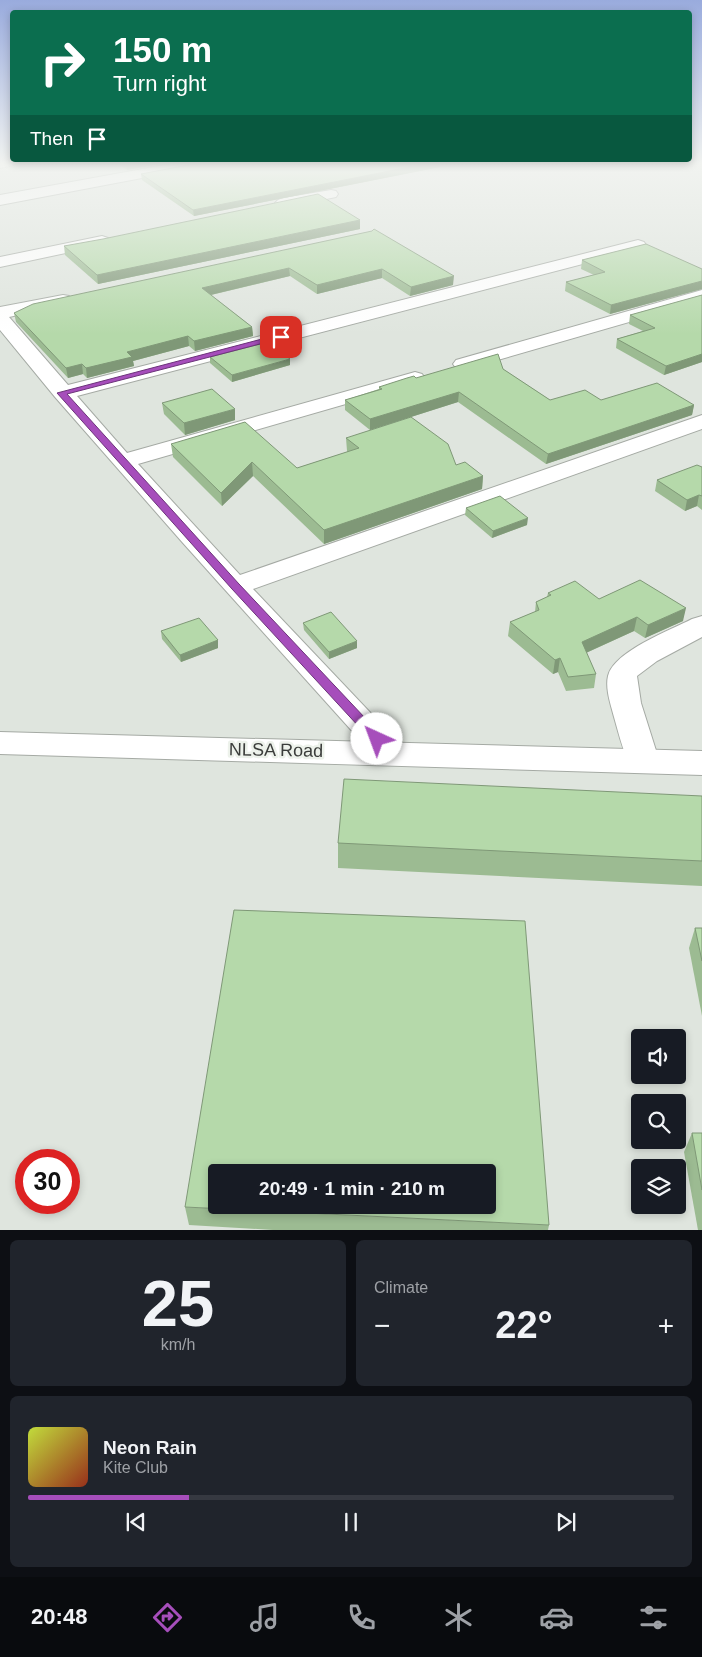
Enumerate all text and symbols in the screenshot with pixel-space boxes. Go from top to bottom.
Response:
icon: right [30,30,95,95]
text: 150 m [113,30,212,69]
text: Turn right [113,71,206,96]
icon: arrive [83,125,111,153]
text: Then [30,128,73,149]
pin [260,316,302,358]
icon: arrive [267,323,295,351]
position arrow [350,712,402,764]
street label: NLSA Road [229,739,323,761]
map controls [631,1029,686,1214]
button: sound [631,1029,686,1084]
button: search [631,1094,686,1149]
speed limit sign: 30 [15,1149,80,1214]
button: layers [631,1159,686,1214]
text: 20:49 · 1 min · 210 m [259,1178,445,1199]
text: 25 [142,1267,214,1340]
text: Climate [374,1279,428,1296]
text: 22° [495,1304,553,1346]
text: − [374,1310,390,1341]
text: + [658,1310,674,1341]
text: km/h [161,1336,195,1353]
text: Neon Rain [103,1437,197,1458]
text: Kite Club [103,1459,168,1476]
icon: previous [122,1508,150,1536]
icon: pause [337,1508,365,1536]
icon: next [552,1508,580,1536]
icon: directions [150,1600,185,1635]
icon: music [247,1600,282,1635]
icon: phone [344,1600,379,1635]
icon: climate [441,1600,476,1635]
icon: car [539,1600,574,1635]
icon: filters [636,1600,671,1635]
text: 20:48 [31,1604,87,1629]

